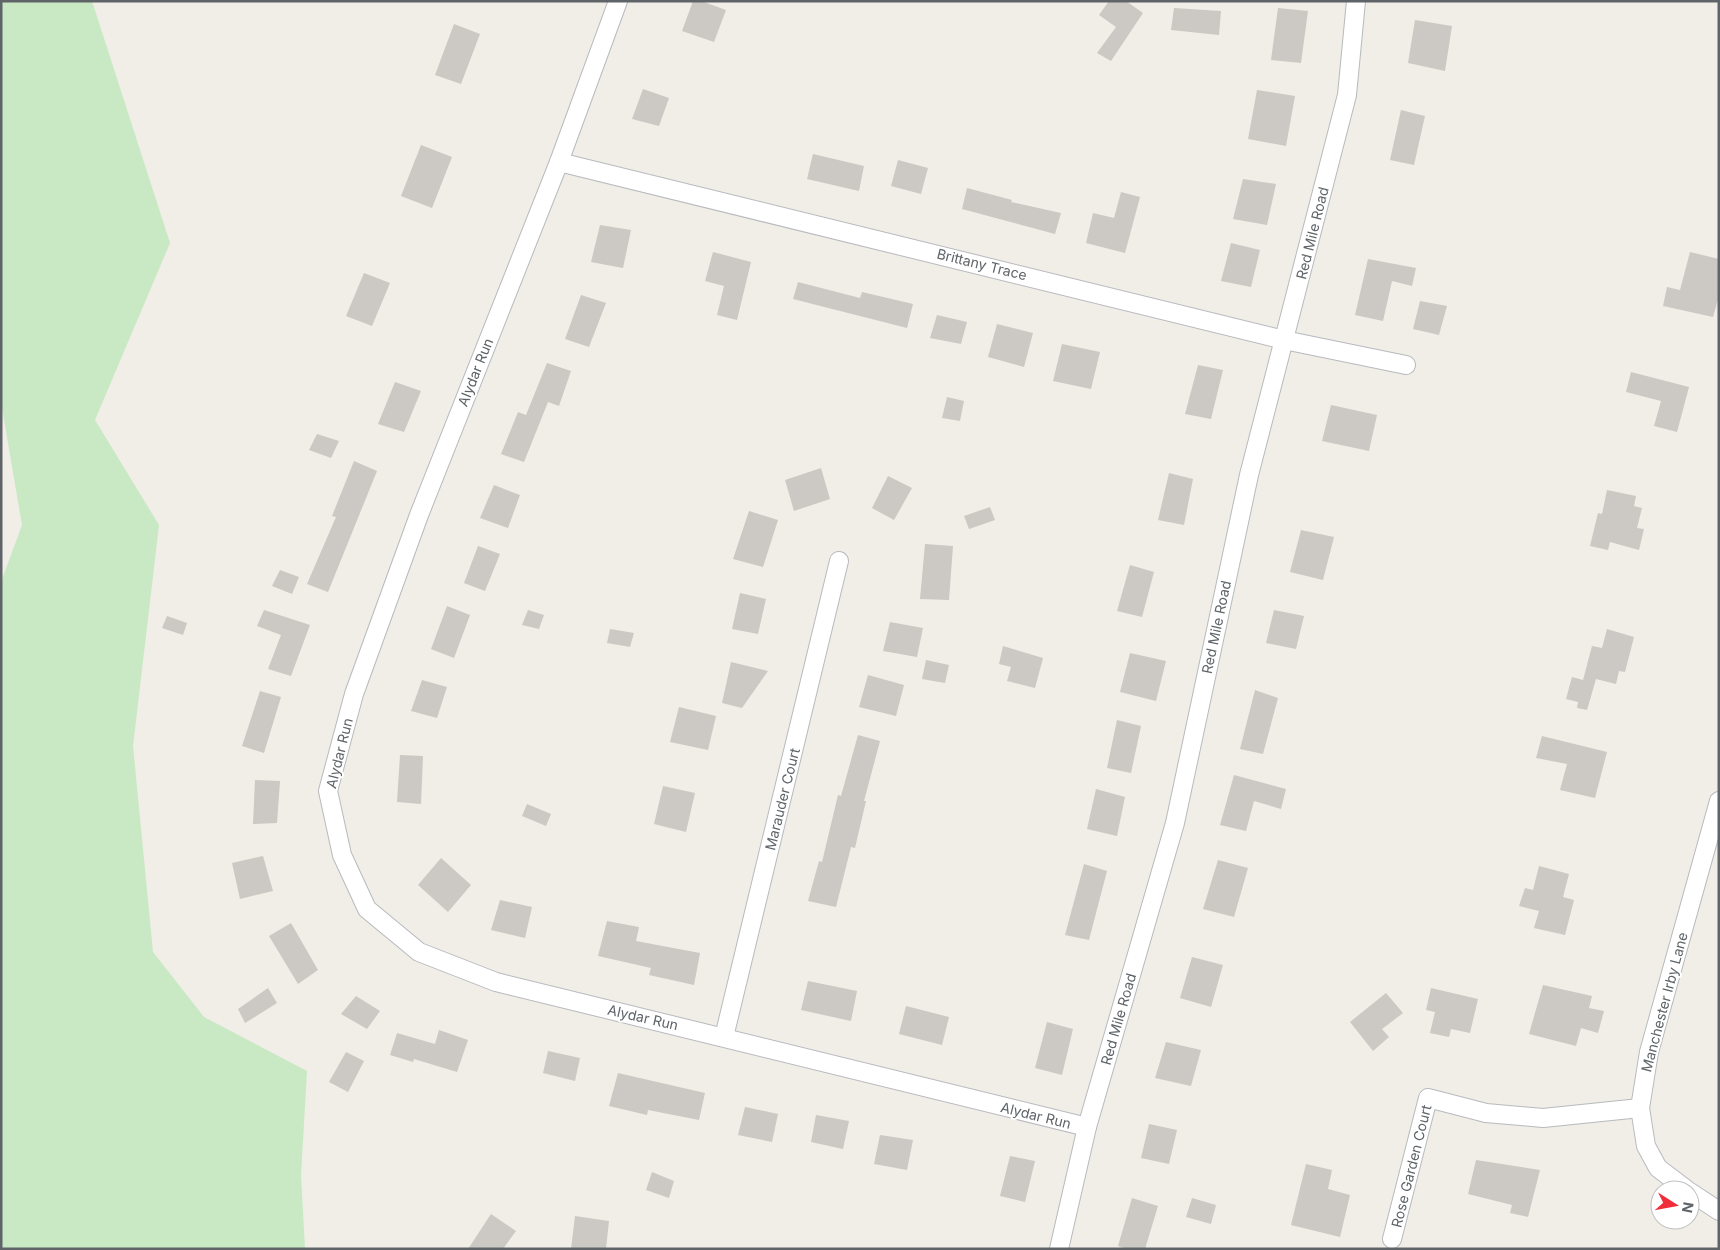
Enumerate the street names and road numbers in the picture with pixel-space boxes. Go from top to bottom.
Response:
street label: Red Mile Road [1292,185,1332,281]
street label: Brittany Trace [935,245,1029,283]
street label: Alydar Run [454,335,496,409]
street label: Red Mile Road [1198,579,1234,675]
street label: Alydar Run [322,716,356,790]
street label: Marauder Court [761,746,803,852]
street label: Manchester Irby Lane [1637,930,1691,1074]
street label: Red Mile Road [1097,971,1139,1067]
street label: Alydar Run [606,1001,680,1033]
street label: Alydar Run [999,1098,1073,1132]
street label: Rose Garden Court [1388,1102,1435,1229]

